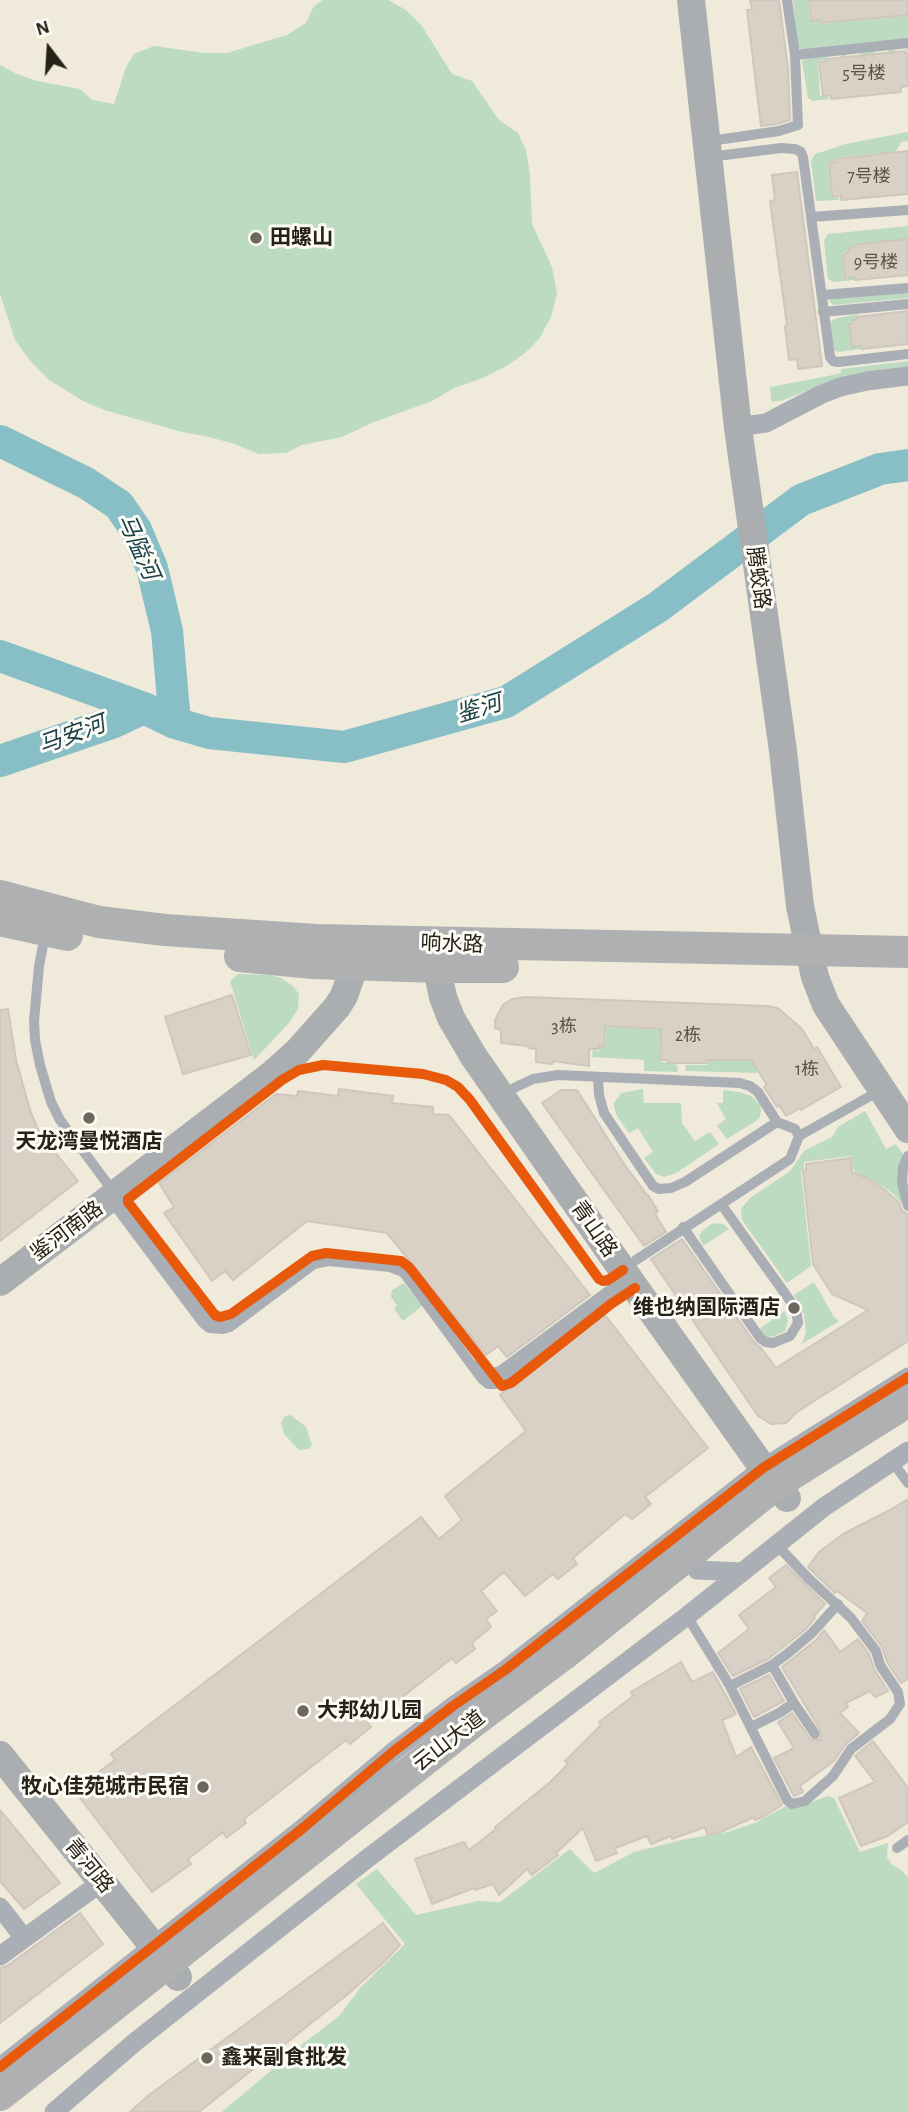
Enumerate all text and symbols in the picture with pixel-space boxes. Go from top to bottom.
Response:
north arrow [14,14,84,84]
text: N [34,17,52,39]
house number: 5号楼 [842,63,886,85]
house number: 7号楼 [847,166,891,188]
place label: 田螺山 [270,225,333,251]
marker: 田螺山 [248,230,264,246]
house number: 9号楼 [854,252,898,274]
water label: 马隘河 [111,510,165,584]
street label: 腾蛟路 [741,545,775,611]
water label: 鉴河 [453,689,505,729]
water label: 马安河 [35,710,109,760]
street label: 响水路 [420,930,484,958]
house number: 3栋 [551,1016,577,1038]
house number: 2栋 [675,1025,701,1047]
house number: 1栋 [795,1059,819,1081]
marker: 天龙湾曼悦酒店 [81,1110,97,1126]
place label: 天龙湾曼悦酒店 [16,1129,162,1155]
street label: 鉴河南路 [26,1196,108,1266]
street label: 青山路 [566,1196,622,1262]
place label: 维也纳国际酒店 [633,1295,780,1321]
marker: 维也纳国际酒店 [786,1300,802,1316]
place label: 大邦幼儿园 [317,1698,422,1724]
marker: 大邦幼儿园 [295,1703,311,1719]
street label: 云山大道 [408,1705,490,1777]
place label: 牧心佳苑城市民宿 [21,1774,189,1800]
marker: 牧心佳苑城市民宿 [195,1779,211,1795]
street label: 青河路 [59,1834,119,1898]
place label: 鑫来副食批发 [221,2045,347,2071]
marker: 鑫来副食批发 [199,2050,215,2066]

